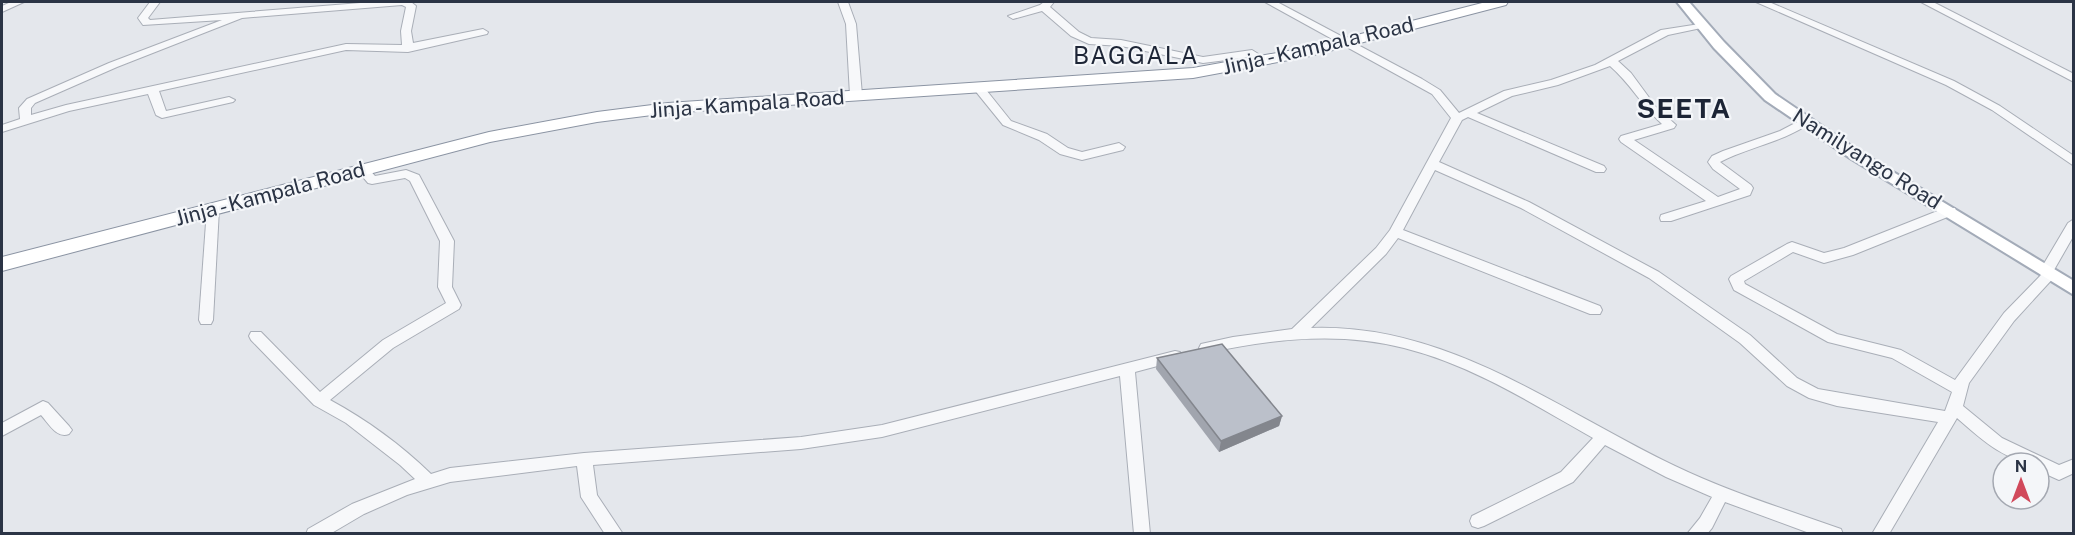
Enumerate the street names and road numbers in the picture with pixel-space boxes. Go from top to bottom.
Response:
street label: Jinja - Kampala Road [1220,11,1416,80]
street label: Jinja - Kampala Road [648,84,845,123]
street label: Namilyango Road [1788,103,1946,214]
street label: Jinja - Kampala Road [172,156,368,231]

